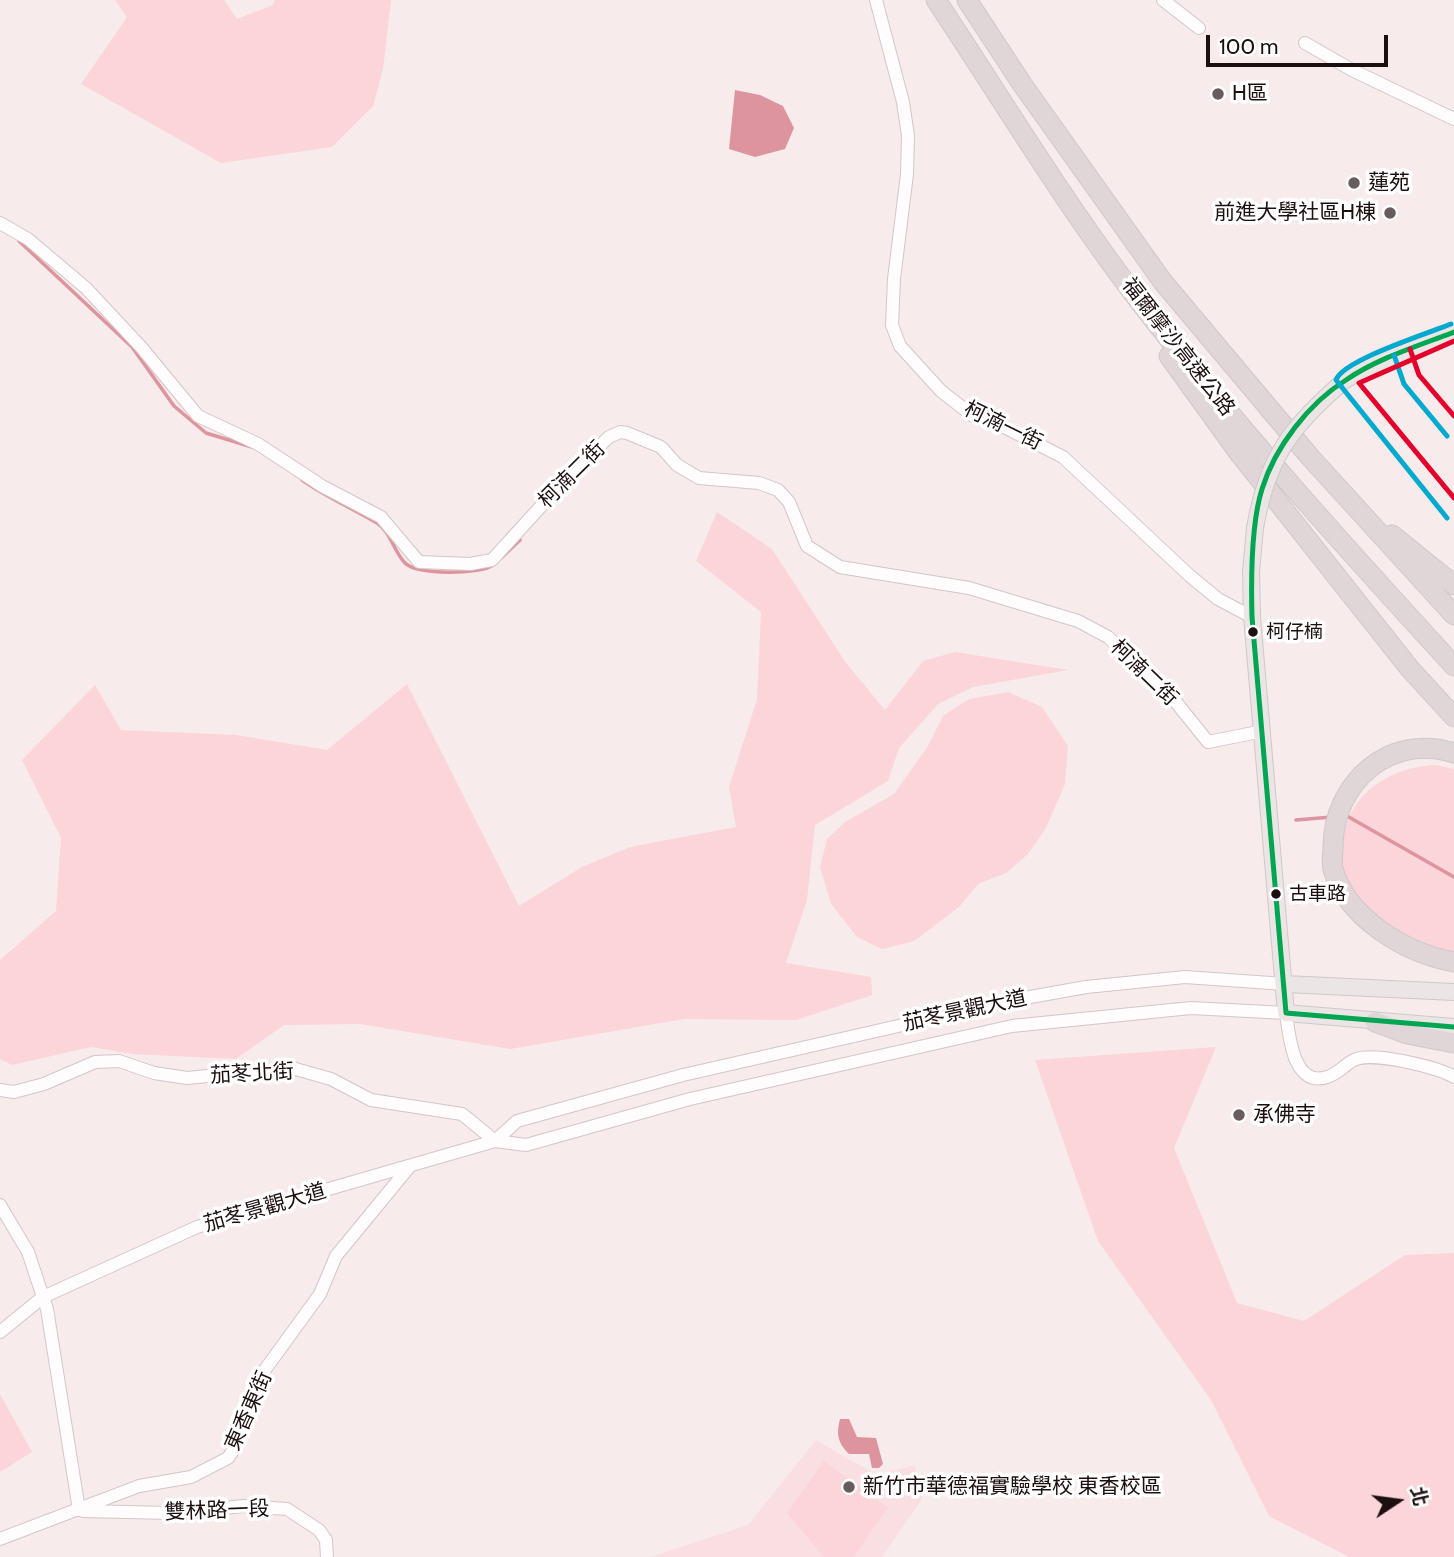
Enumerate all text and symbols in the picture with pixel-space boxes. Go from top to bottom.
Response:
scale bar [1209,21,1391,65]
text: 100 m [1219,34,1278,59]
place label: H區 [1232,81,1268,107]
marker: H區 [1210,86,1226,102]
place label: 蓮苑 [1368,170,1410,196]
marker: 蓮苑 [1346,175,1362,191]
place label: 前進大學社區H棟 [1214,200,1376,226]
marker: 前進大學社區H棟 [1382,205,1398,221]
street label: 福爾摩沙高速公路 [1116,273,1240,421]
street label: 柯湳一街 [960,396,1046,456]
street label: 柯湳二街 [533,436,611,514]
place label: 柯仔楠 [1266,621,1323,643]
marker: 柯仔楠 [1246,625,1260,639]
street label: 柯湳二街 [1105,635,1183,711]
place label: 古車路 [1289,883,1346,905]
marker: 古車路 [1269,887,1283,901]
street label: 茄苳景觀大道 [901,986,1029,1036]
street label: 茄苳北街 [209,1059,295,1089]
place label: 承佛寺 [1253,1102,1316,1128]
marker: 承佛寺 [1231,1107,1247,1123]
street label: 茄苳景觀大道 [201,1179,329,1237]
street label: 東香東街 [220,1368,278,1454]
north arrow [1363,1466,1433,1536]
place label: 新竹市華德福實驗學校 東香校區 [863,1474,1162,1500]
marker: 新竹市華德福實驗學校 東香校區 [841,1479,857,1495]
text: 北 [1406,1484,1432,1508]
street label: 雙林路一段 [164,1497,270,1525]

